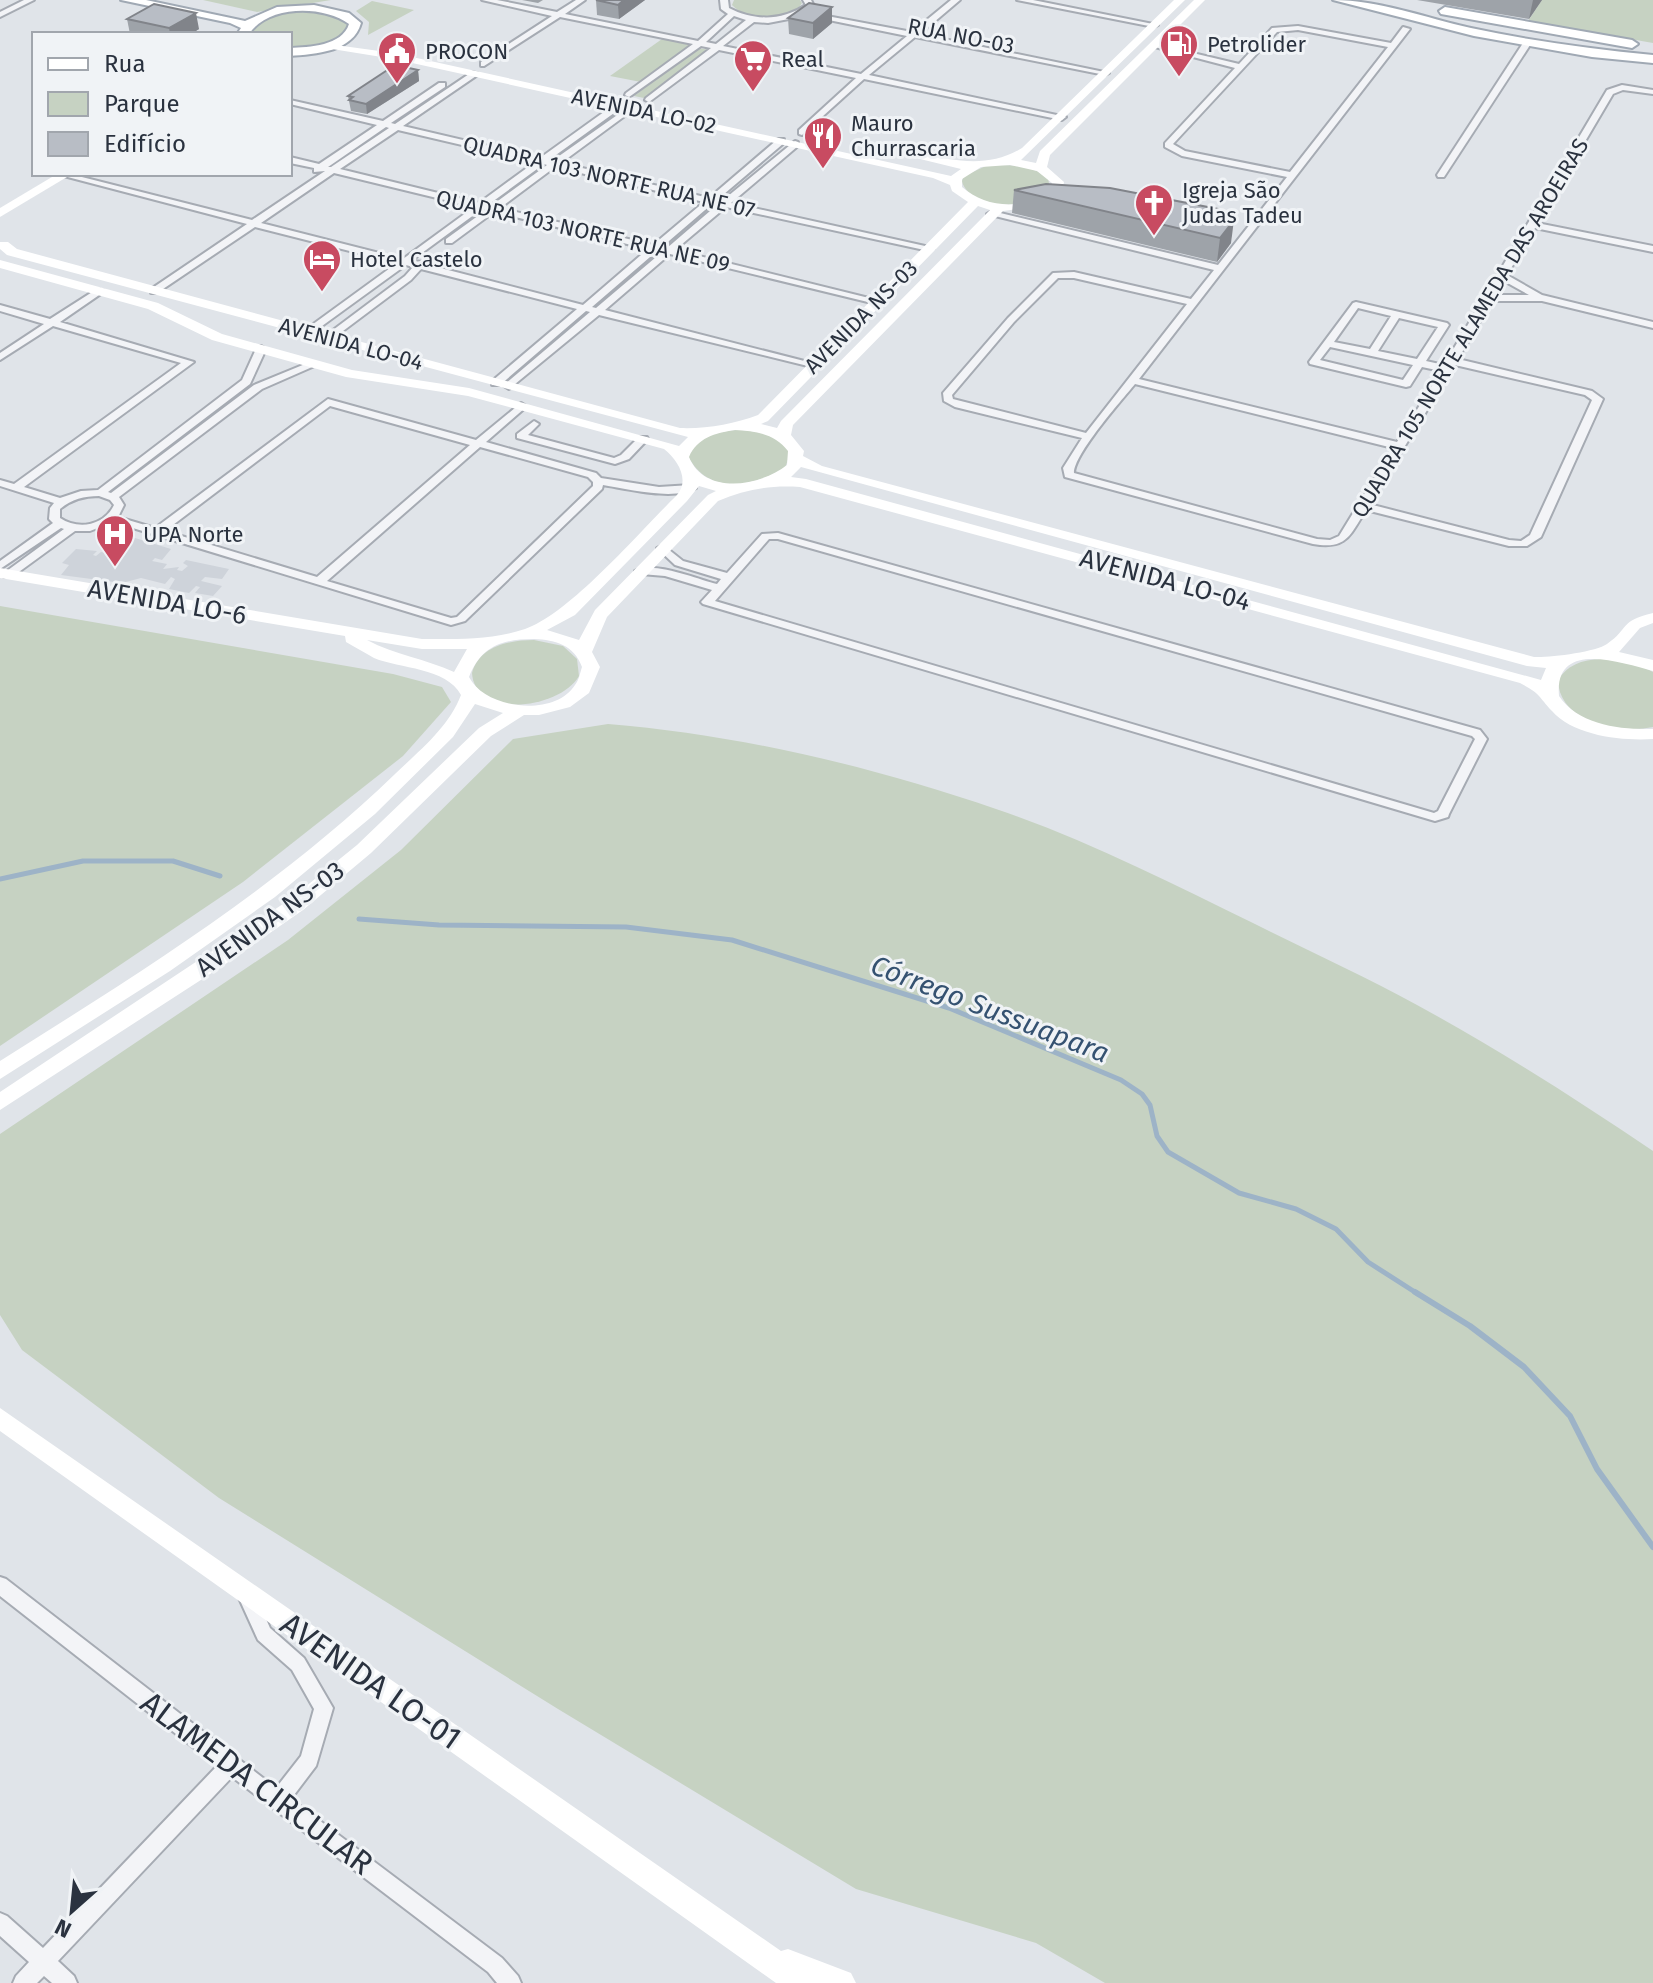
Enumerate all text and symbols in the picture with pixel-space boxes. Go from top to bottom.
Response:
street label: RUA NO-03 [905,12,1017,60]
fuel station icon: Petrolider [1158,23,1200,78]
public building icon: PROCON [376,30,418,85]
place label: Petrolider [1207,31,1307,58]
legend [32,32,292,176]
place label: PROCON [425,38,508,65]
supermarket icon: Real [732,38,774,93]
place label: Real [781,46,824,73]
text: Rua [104,50,146,78]
street label: AVENIDA LO-02 [569,82,719,140]
text: Parque [104,90,180,118]
place label: Mauro Churrascaria [851,110,976,162]
restaurant icon: Mauro Churrascaria [802,115,844,170]
text: Edifício [104,130,186,158]
street label: QUADRA 103 NORTE RUA NE 07 [460,130,758,224]
street label: QUADRA 105 NORTE ALAMEDA DAS AROEIRAS [1346,133,1594,523]
place label: Igreja São Judas Tadeu [1182,177,1303,229]
church icon: Igreja São Judas Tadeu [1133,182,1175,237]
street label: QUADRA 103 NORTE RUA NE 09 [433,184,733,278]
hotel icon: Hotel Castelo [301,238,343,293]
place label: Hotel Castelo [350,246,483,273]
street label: AVENIDA NS-03 [799,255,923,379]
street label: AVENIDA LO-04 [276,312,426,376]
hospital icon: UPA Norte [94,513,136,568]
place label: UPA Norte [143,521,243,548]
street label: AVENIDA LO-04 [1076,542,1254,618]
street label: AVENIDA LO-6 [85,573,249,631]
street label: AVENIDA NS-03 [190,855,350,983]
water label: Córrego Sussuapara [866,948,1114,1070]
street label: AVENIDA LO-01 [273,1605,469,1757]
street label: ALAMEDA CIRCULAR [134,1683,380,1883]
north arrow [32,1871,112,1951]
text: N [51,1913,76,1944]

